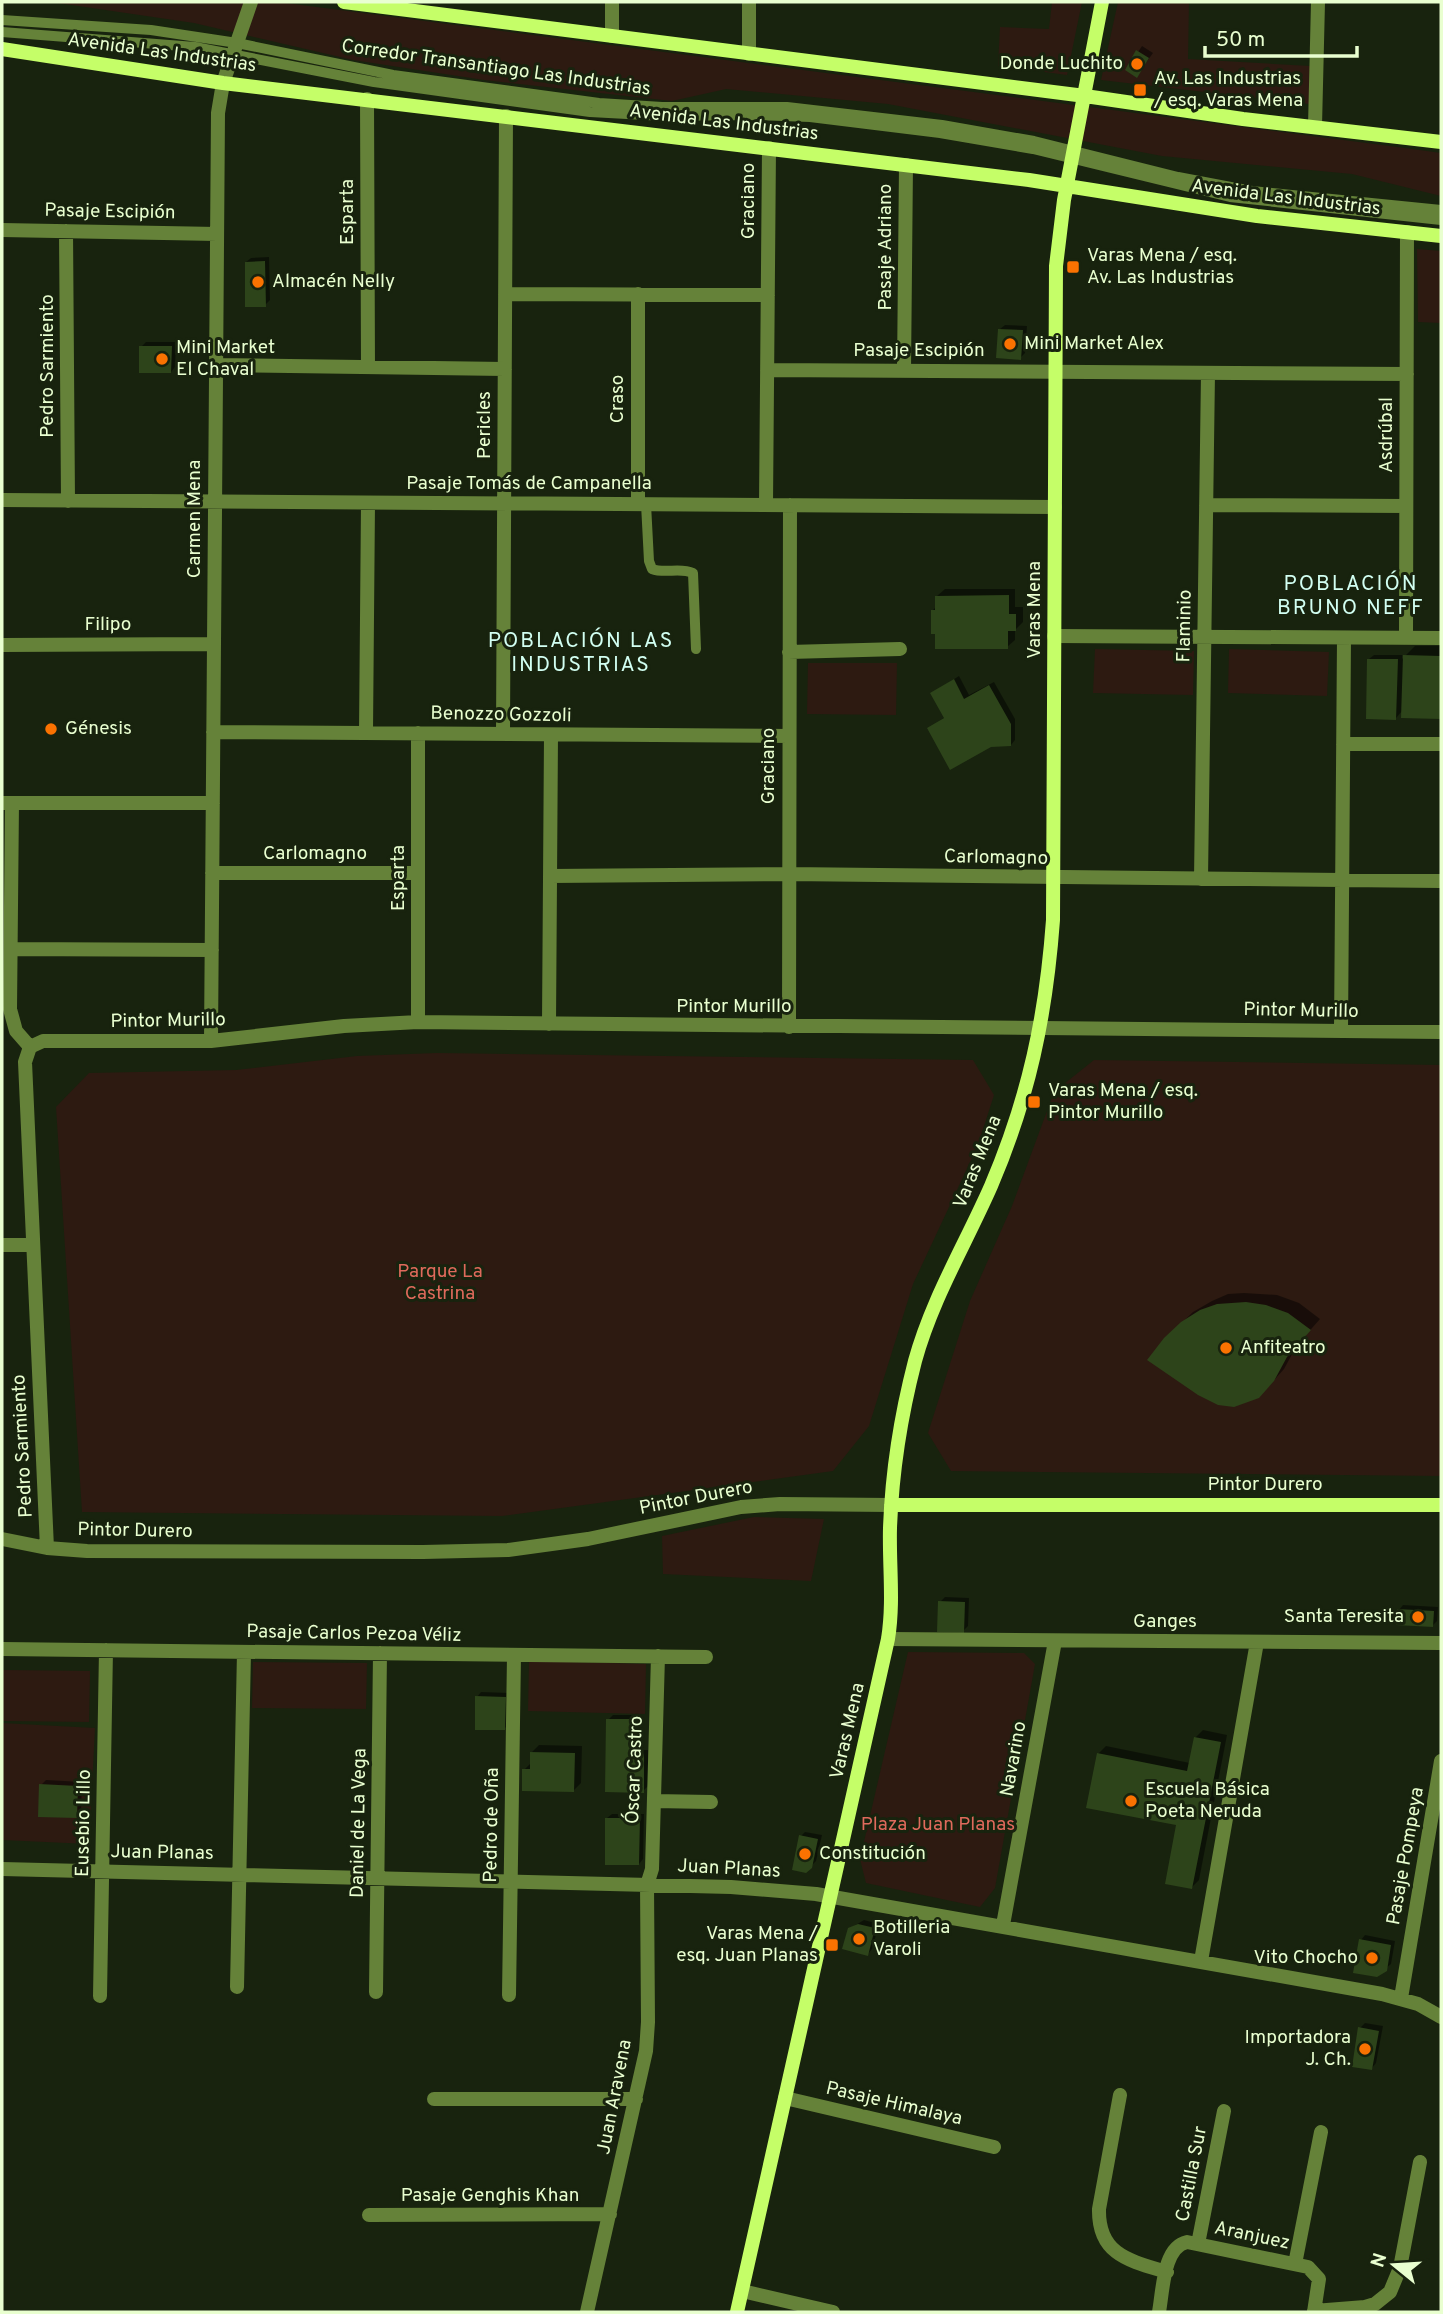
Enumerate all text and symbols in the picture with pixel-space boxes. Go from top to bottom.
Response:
scale bar [1205,14,1357,58]
text: 50 m [1216,27,1265,54]
street label: Avenida Las Industrias [66,28,258,78]
street label: Corredor Transantiago Las Industrias [340,34,652,102]
place label: Donde Luchito [1000,52,1123,76]
marker: Donde Luchito [1129,56,1145,72]
place label: Av. Las Industrias / esq. Varas Mena [1153,67,1303,113]
marker: Av. Las Industrias / esq. Varas Mena [1132,82,1148,98]
street label: Avenida Las Industrias [628,99,820,147]
street label: Graciano [737,163,761,239]
street label: Avenida Las Industrias [1190,174,1382,222]
street label: Esparta [336,179,360,245]
street label: Pasaje Adriano [874,184,898,310]
street label: Pasaje Escipión [44,199,176,225]
place label: Varas Mena / esq. Av. Las Industrias [1087,244,1237,290]
marker: Varas Mena / esq. Av. Las Industrias [1065,259,1081,275]
place label: Almacén Nelly [272,270,395,294]
marker: Almacén Nelly [250,274,266,290]
street label: Pedro Sarmiento [36,294,60,438]
place label: Mini Market Alex [1024,332,1164,356]
place label: Mini Market El Chaval [176,336,275,382]
marker: Mini Market Alex [1002,336,1018,352]
street label: Pasaje Escipión [853,339,985,363]
marker: Mini Market El Chaval [154,351,170,367]
street label: Craso [606,375,630,423]
street label: Pericles [473,391,497,459]
street label: Asdrúbal [1375,397,1399,473]
street label: Carmen Mena [183,460,207,578]
street label: Pasaje Tomás de Campanella [406,472,652,496]
street label: Varas Mena [1023,561,1047,659]
district label: POBLACIÓN BRUNO NEFF [1277,570,1425,622]
street label: Flaminio [1172,589,1198,663]
street label: Filipo [85,613,131,637]
district label: POBLACIÓN LAS INDUSTRIAS [488,627,674,679]
street label: Benozzo Gozzoli [430,702,572,728]
place label: Génesis [65,717,132,741]
marker: Génesis [43,721,59,737]
street label: Graciano [757,728,781,804]
street label: Carlomagno [263,842,367,866]
street label: Esparta [387,845,411,911]
street label: Carlomagno [944,845,1048,871]
street label: Pintor Murillo [676,995,792,1019]
street label: Pintor Murillo [1243,998,1359,1024]
street label: Pintor Murillo [110,1008,226,1034]
place label: Varas Mena / esq. Pintor Murillo [1048,1079,1198,1125]
marker: Varas Mena / esq. Pintor Murillo [1026,1094,1042,1110]
street label: Varas Mena [948,1112,1008,1212]
park label: Parque La Castrina [397,1260,483,1306]
place label: Anfiteatro [1240,1336,1326,1360]
marker: Anfiteatro [1218,1340,1234,1356]
street label: Pedro Sarmiento [7,1374,39,1518]
street label: Pintor Durero [1207,1473,1323,1497]
street label: Pintor Durero [637,1475,755,1521]
street label: Pintor Durero [77,1518,193,1544]
place label: Santa Teresita [1284,1605,1404,1629]
marker: Santa Teresita [1410,1609,1426,1625]
street label: Ganges [1133,1610,1197,1634]
street label: Pasaje Carlos Pezoa Véliz [246,1620,462,1648]
street label: Varas Mena [825,1680,871,1782]
street label: Óscar Castro [620,1715,649,1825]
street label: Navarino [996,1719,1032,1799]
street label: Daniel de La Vega [346,1748,372,1898]
street label: Pedro de Oña [479,1767,505,1883]
street label: Eusebio Lillo [71,1769,97,1877]
place label: Escuela Básica Poeta Neruda [1145,1778,1270,1824]
street label: Pasaje Pompeya [1382,1785,1430,1927]
marker: Escuela Básica Poeta Neruda [1123,1793,1139,1809]
park label: Plaza Juan Planas [861,1813,1015,1837]
street label: Juan Planas [110,1840,214,1866]
place label: Constitución [819,1842,926,1866]
marker: Constitución [797,1846,813,1862]
street label: Juan Planas [677,1854,781,1884]
place label: Botilleria Varoli [873,1916,950,1962]
place label: Varas Mena / esq. Juan Planas [676,1922,818,1968]
marker: Botilleria Varoli [851,1931,867,1947]
marker: Varas Mena / esq. Juan Planas [824,1937,840,1953]
place label: Vito Chocho [1253,1946,1358,1970]
marker: Vito Chocho [1364,1950,1380,1966]
place label: Importadora J. Ch. [1245,2026,1351,2072]
street label: Juan Aravena [592,2038,638,2156]
marker: Importadora J. Ch. [1357,2041,1373,2057]
street label: Pasaje Himalaya [823,2077,965,2131]
street label: Castilla Sur [1171,2124,1213,2224]
street label: Pasaje Genghis Khan [401,2184,579,2208]
street label: Aranjuez [1212,2216,1292,2256]
north arrow [1359,2230,1429,2300]
text: N [1366,2250,1393,2271]

